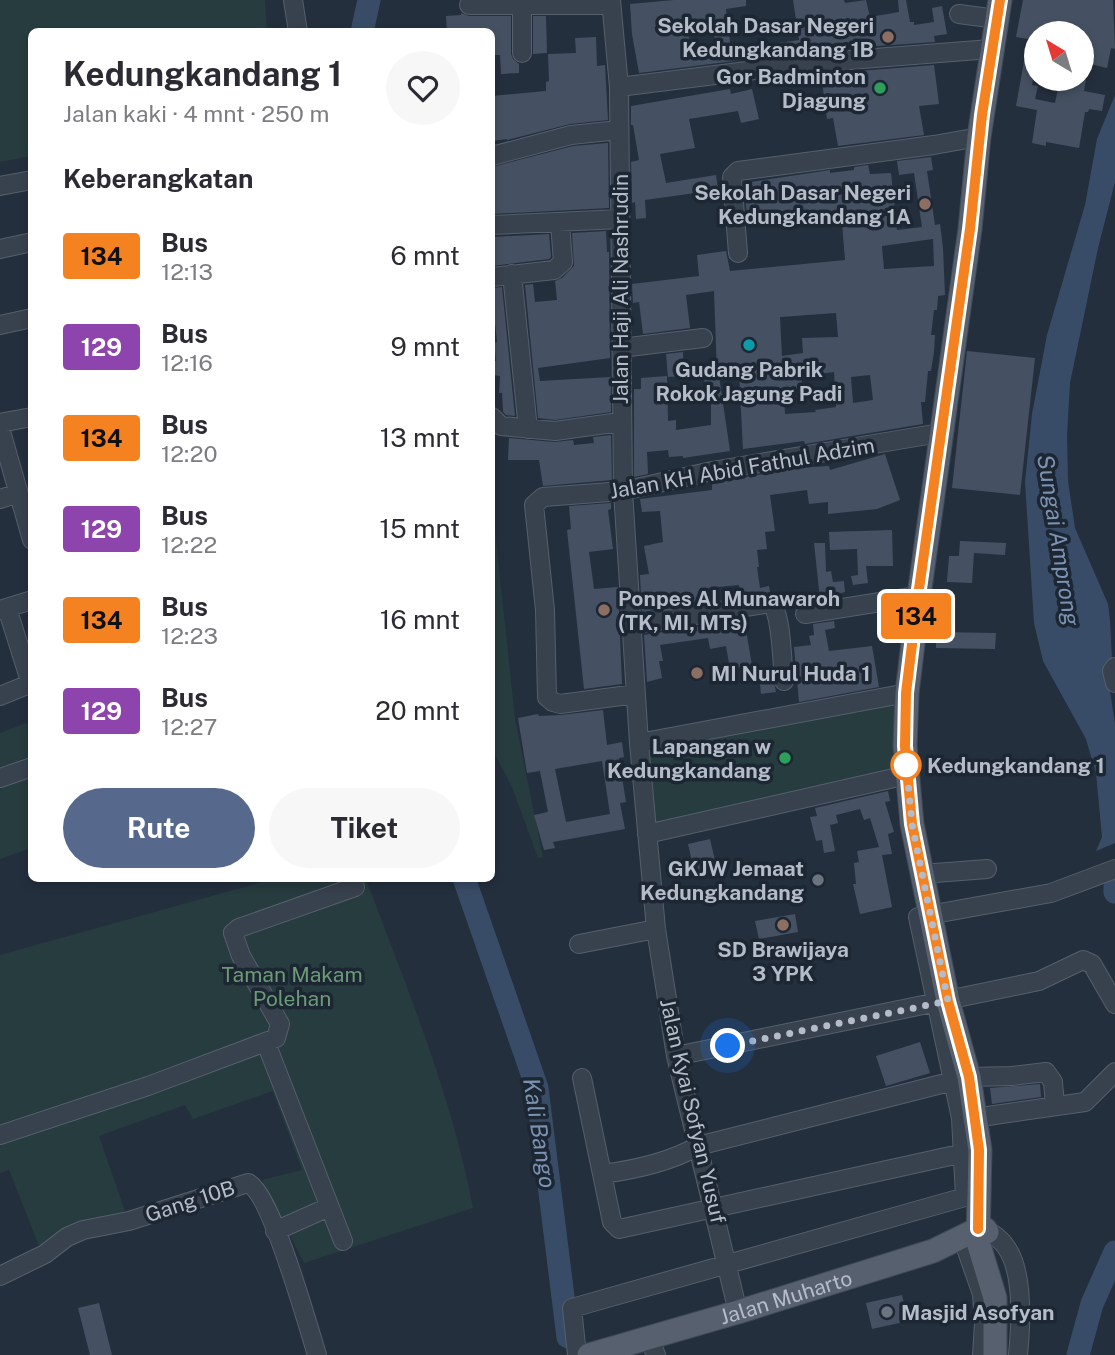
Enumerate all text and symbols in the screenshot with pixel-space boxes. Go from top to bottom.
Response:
place label: Sekolah Dasar Negeri Kedungkandang 1B [657,13,874,62]
north arrow [1024,21,1094,91]
map controls [1024,21,1094,91]
marker: Sekolah Dasar Negeri Kedungkandang 1B [880,29,896,45]
button: heart [386,51,460,125]
text: Kedungkandang 1 [63,55,342,93]
place label: Gor Badminton Djagung [716,64,866,113]
marker: Gor Badminton Djagung [872,80,888,96]
text: Jalan kaki · 4 mnt · 250 m [63,100,329,127]
text: Keberangkatan [63,163,253,194]
street label: Jalan Haji Ali Nashrudin [608,174,633,404]
place label: Sekolah Dasar Negeri Kedungkandang 1A [694,180,911,229]
marker: Sekolah Dasar Negeri Kedungkandang 1A [917,196,933,212]
text: Bus [161,227,208,258]
text: 6 mnt [390,240,460,271]
text: 134 [81,242,122,270]
text: 12:13 [161,258,213,285]
text: Bus [161,318,208,349]
text: 9 mnt [390,331,460,362]
text: 129 [81,333,122,361]
marker: Gudang Pabrik Rokok Jagung Padi [741,337,757,353]
text: 12:16 [161,349,213,376]
place label: Gudang Pabrik Rokok Jagung Padi [656,357,842,406]
text: Bus [161,409,208,440]
text: 13 mnt [380,422,460,453]
text: 134 [81,424,122,452]
street label: Jalan KH Abid Fathul Adzim [607,432,877,504]
text: 12:20 [161,440,218,467]
water label: Sungai Amprong [1032,452,1086,628]
text: Bus [161,500,208,531]
text: 15 mnt [379,513,460,544]
text: 129 [81,515,122,543]
text: 12:22 [161,531,217,558]
place label: Ponpes Al Munawaroh (TK, MI, MTs) [618,586,840,635]
text: Bus [161,591,208,622]
line badge: 134 [876,593,956,639]
marker: Ponpes Al Munawaroh (TK, MI, MTs) [596,602,612,618]
text: 134 [895,602,937,630]
text: 16 mnt [380,604,460,635]
text: 134 [81,606,122,634]
text: 12:23 [161,622,218,649]
place label: MI Nurul Huda 1 [711,661,870,686]
marker: MI Nurul Huda 1 [689,665,705,681]
text: Bus [161,682,208,713]
text: 20 mnt [375,695,460,726]
text: 129 [81,697,122,725]
text: 12:27 [161,713,217,740]
place label: Lapangan w Kedungkandang [607,734,771,783]
marker: Lapangan w Kedungkandang [777,750,793,766]
marker: Kedungkandang 1 [891,750,921,780]
place label: Kedungkandang 1 [927,753,1105,778]
button: Rute [63,788,255,868]
button: Tiket [269,788,460,868]
place label: GKJW Jemaat Kedungkandang [640,856,804,905]
marker: GKJW Jemaat Kedungkandang [810,872,826,888]
marker: SD Brawijaya 3 YPK [775,917,791,933]
place label: SD Brawijaya 3 YPK [717,937,849,986]
park label: Taman Makam Polehan [221,962,363,1011]
street label: Jalan Kyai Sofyan Yusuf [655,996,731,1226]
your location [710,1028,745,1063]
water label: Kali Bango [518,1076,562,1190]
street label: Gang 10B [142,1175,238,1227]
street label: Jalan Muharto [717,1265,855,1329]
place label: Masjid Asofyan [901,1300,1055,1325]
marker: Masjid Asofyan [879,1304,895,1320]

